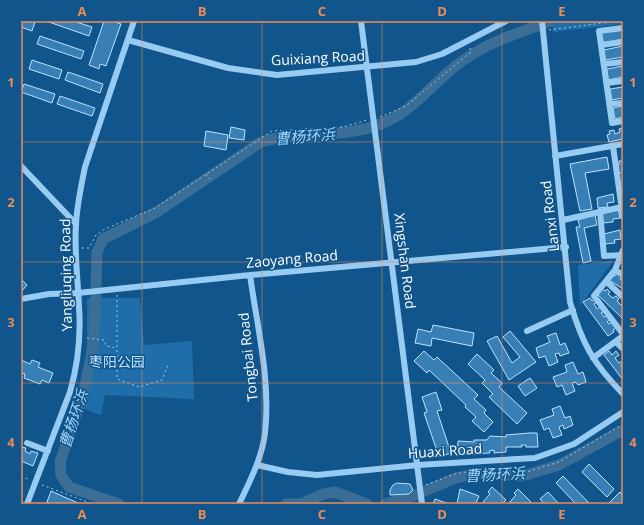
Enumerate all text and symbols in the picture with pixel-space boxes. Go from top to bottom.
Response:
text: A [78,2,87,20]
text: B [198,2,207,20]
text: C [318,2,326,20]
text: D [437,2,447,20]
text: E [558,2,566,20]
street label: Guixiang Road [270,46,365,69]
text: 1 [7,73,15,91]
text: 1 [629,73,637,91]
water label: 曹杨环浜 [274,123,338,149]
street label: Lanxi Road [536,179,563,253]
text: 2 [7,193,15,211]
text: 2 [629,193,637,211]
street label: Xingshan Road [390,212,421,310]
street label: Yangliuqing Road [55,218,76,332]
street label: Zaoyang Road [245,245,339,272]
street label: Tongbai Road [233,312,262,402]
text: 3 [7,313,15,331]
text: 3 [629,313,637,331]
park label: 枣阳公园 [89,352,145,371]
water label: 曹杨环浜 [54,385,92,450]
text: 4 [7,433,15,451]
text: 4 [629,433,637,451]
street label: Huaxi Road [407,438,483,463]
water label: 曹杨环浜 [464,462,527,486]
text: A [78,505,87,523]
text: B [198,505,207,523]
text: C [318,505,326,523]
text: D [437,505,447,523]
text: E [558,505,566,523]

